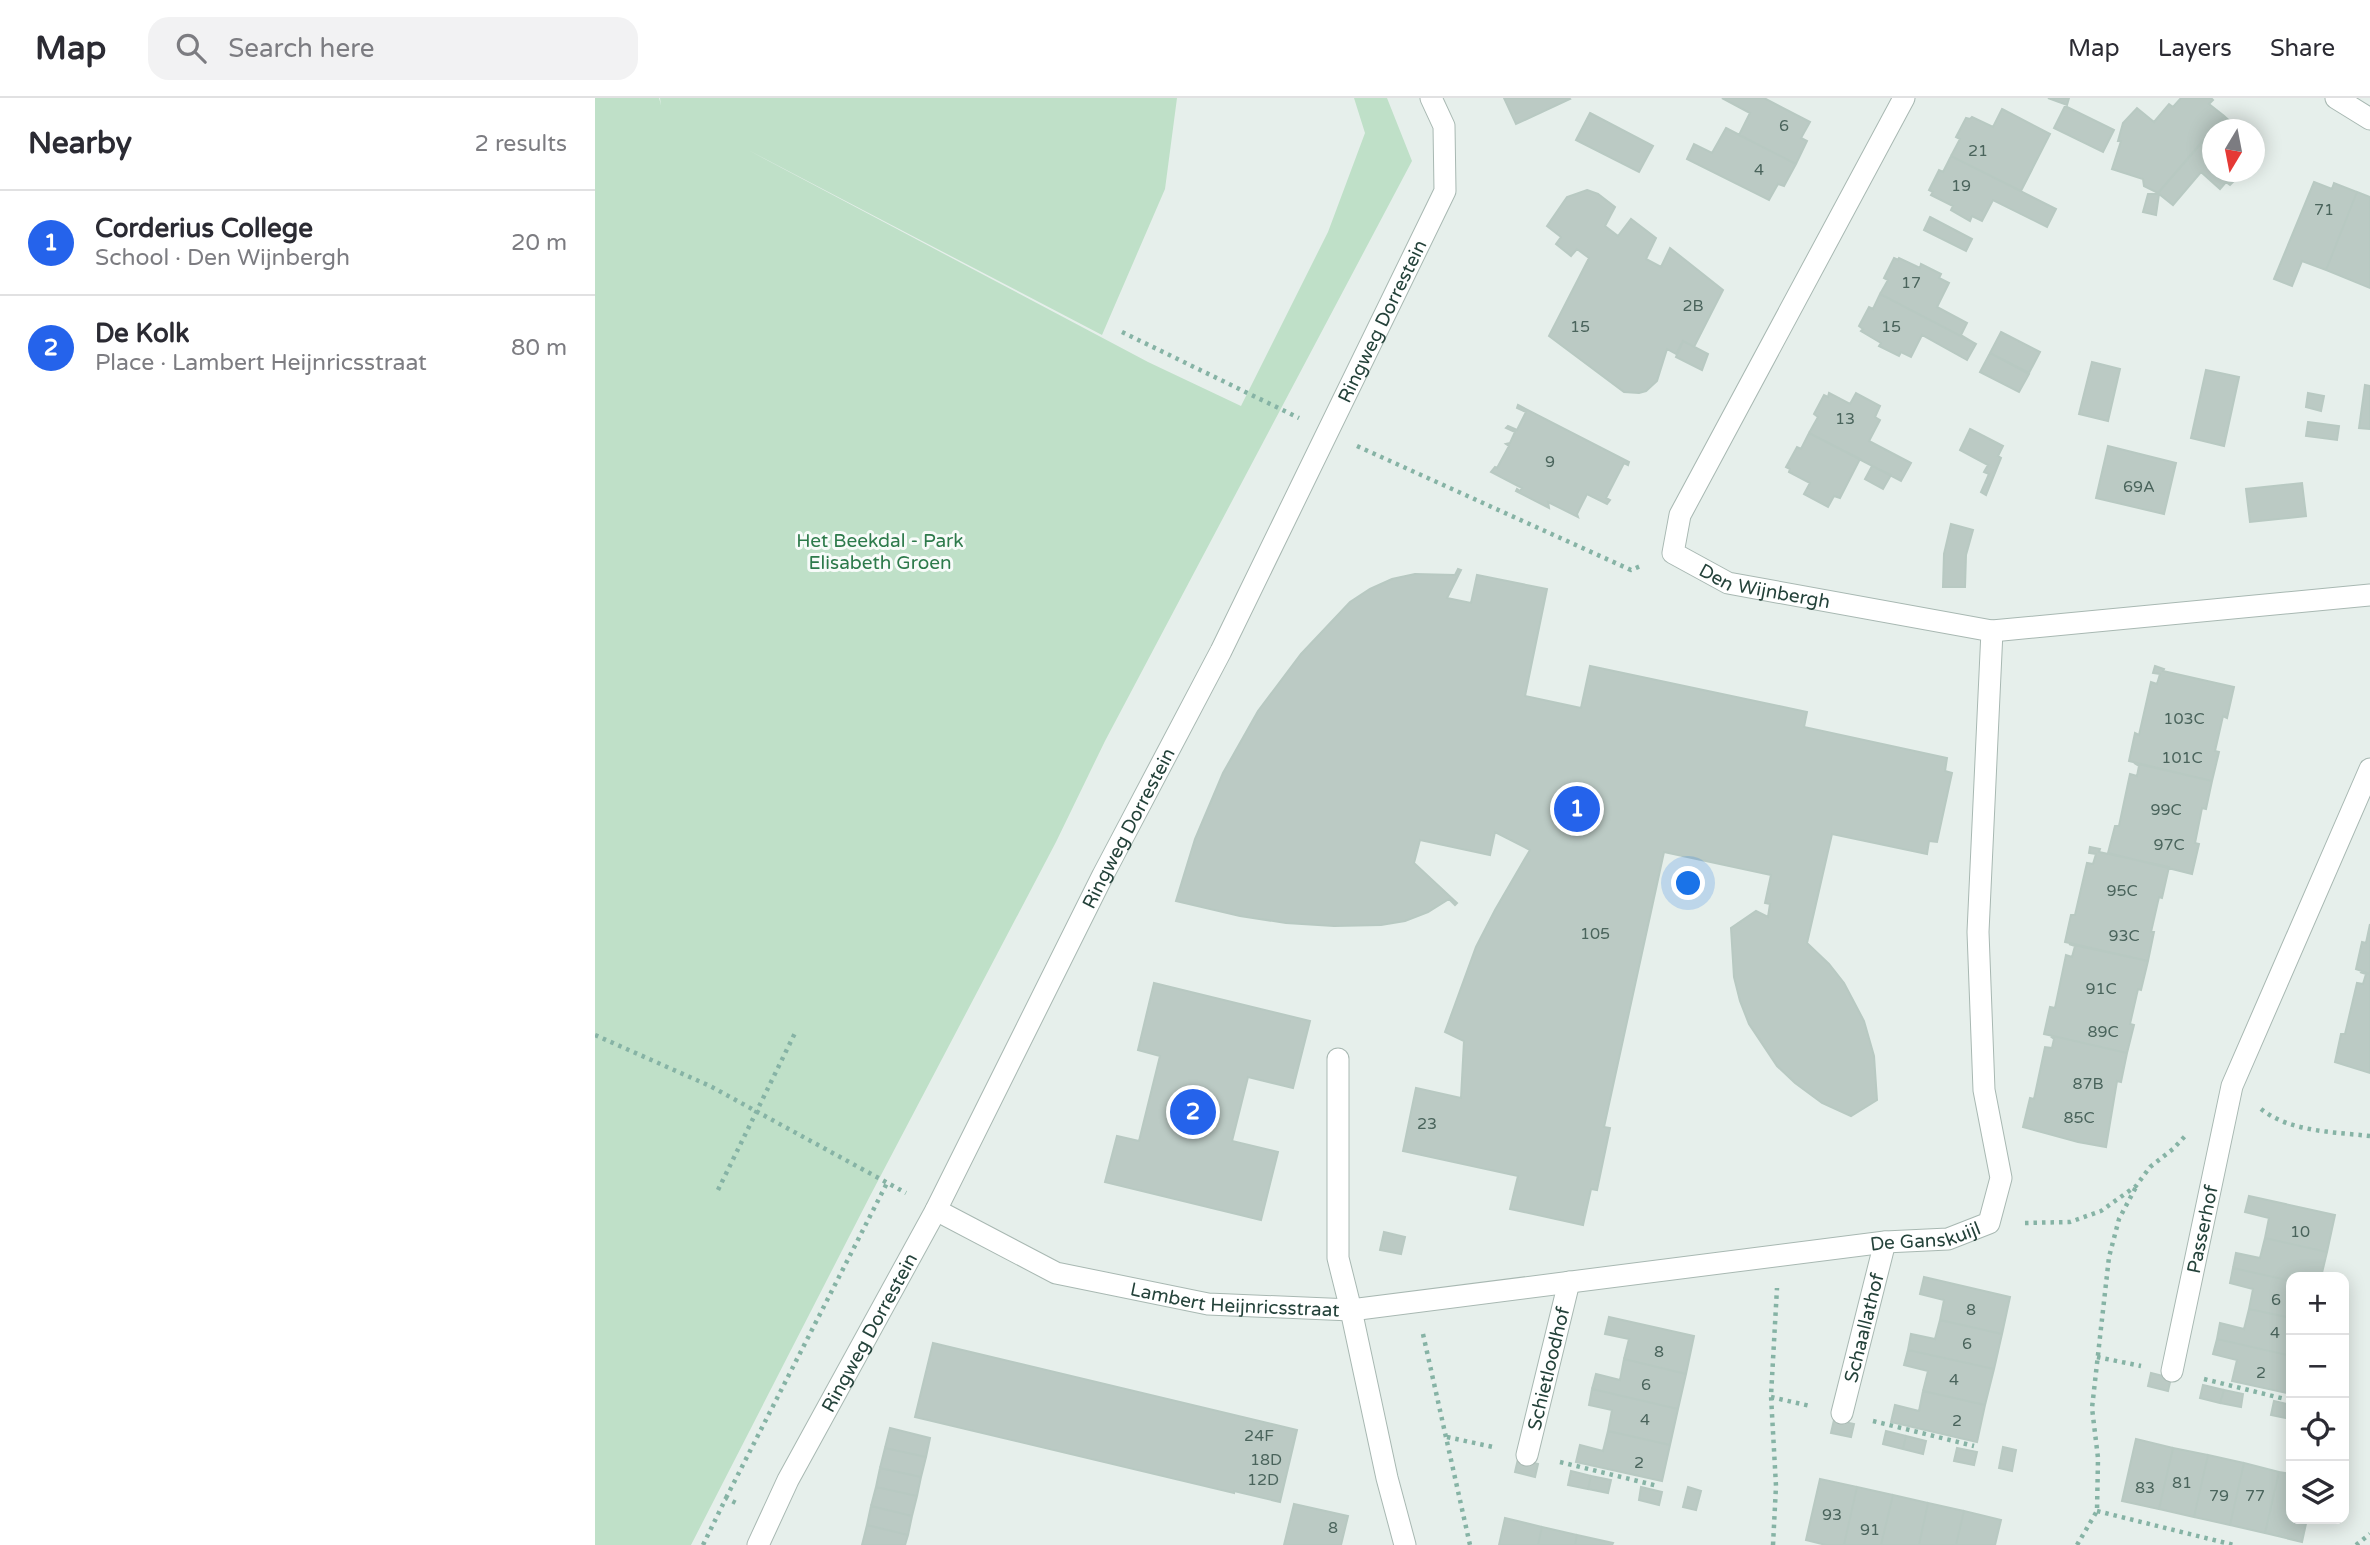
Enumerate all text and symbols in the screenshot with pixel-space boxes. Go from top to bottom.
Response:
search box [148,17,638,80]
text: Map [35,29,106,68]
icon: search [172,29,210,67]
text: Search here [228,33,374,64]
text: Map [2068,34,2120,63]
text: Layers [2158,34,2232,63]
text: Share [2270,34,2335,63]
house number: 6 [1779,116,1789,136]
north arrow [2202,119,2265,182]
text: Nearby [28,125,132,162]
text: 2 results [474,130,567,158]
house number: 21 [1968,141,1988,161]
house number: 4 [1754,160,1764,180]
house number: 19 [1951,176,1971,196]
house number: 71 [2314,200,2334,220]
text: Corderius College [95,213,313,244]
text: 1 [44,229,58,257]
text: 20 m [511,229,567,257]
street label: Ringweg Dorrestein [1334,237,1431,406]
text: School · Den Wijnbergh [95,244,350,272]
house number: 17 [1901,273,1921,293]
house number: 2B [1682,296,1704,316]
house number: 15 [1570,317,1590,337]
house number: 15 [1881,317,1901,337]
text: De Kolk [95,318,189,349]
text: 2 [44,334,58,362]
text: 80 m [511,334,567,362]
text: Place · Lambert Heijnricsstraat [95,349,427,377]
house number: 13 [1835,409,1855,429]
house number: 9 [1545,452,1555,472]
house number: 69A [2123,477,2155,497]
park label: Het Beekdal - Park Elisabeth Groen [796,530,964,574]
street label: Den Wijnbergh [1695,559,1832,613]
house number: 103C [2163,709,2205,729]
street label: Ringweg Dorrestein [1078,744,1180,913]
house number: 101C [2161,748,2203,768]
pin: 1 [1554,783,1600,835]
house number: 99C [2150,800,2182,820]
house number: 97C [2153,835,2185,855]
your location [1671,866,1705,900]
house number: 95C [2106,881,2138,901]
house number: 105 [1580,924,1610,944]
house number: 93C [2108,926,2140,946]
house number: 91C [2085,979,2117,999]
house number: 89C [2087,1022,2119,1042]
house number: 87B [2072,1074,2104,1094]
pin: 2 [1170,1086,1216,1138]
house number: 85C [2063,1108,2095,1128]
house number: 23 [1417,1114,1437,1134]
street label: Passerhof [2183,1183,2223,1275]
street label: De Ganskuijl [1869,1217,1984,1256]
house number: 10 [2290,1222,2310,1242]
street label: Ringweg Dorrestein [817,1249,922,1416]
street label: Schaallathof [1840,1270,1889,1385]
map controls [2286,1272,2349,1524]
button: + [2286,1272,2349,1335]
street label: Lambert Heijnricsstraat [1128,1278,1340,1322]
house number: 6 [2271,1290,2281,1310]
house number: 8 [1966,1300,1976,1320]
street label: Schietloodhof [1523,1304,1575,1433]
house number: 4 [2270,1323,2280,1343]
house number: 6 [1962,1334,1972,1354]
button: − [2286,1335,2349,1398]
house number: 8 [1654,1342,1664,1362]
house number: 2 [2256,1363,2266,1383]
house number: 4 [1949,1370,1959,1390]
house number: 6 [1641,1375,1651,1395]
button: locate [2286,1398,2349,1461]
house number: 4 [1640,1410,1650,1430]
house number: 2 [1952,1411,1962,1431]
house number: 24F [1244,1426,1274,1446]
house number: 18D [1250,1450,1282,1470]
house number: 2 [1634,1453,1644,1473]
button: layers [2286,1461,2349,1524]
house number: 12D [1247,1470,1279,1490]
house number: 81 [2172,1473,2192,1493]
house number: 83 [2135,1478,2155,1498]
house number: 79 [2209,1486,2229,1506]
house number: 77 [2245,1486,2265,1506]
house number: 93 [1822,1505,1842,1525]
house number: 8 [1328,1518,1338,1538]
house number: 91 [1860,1520,1880,1540]

